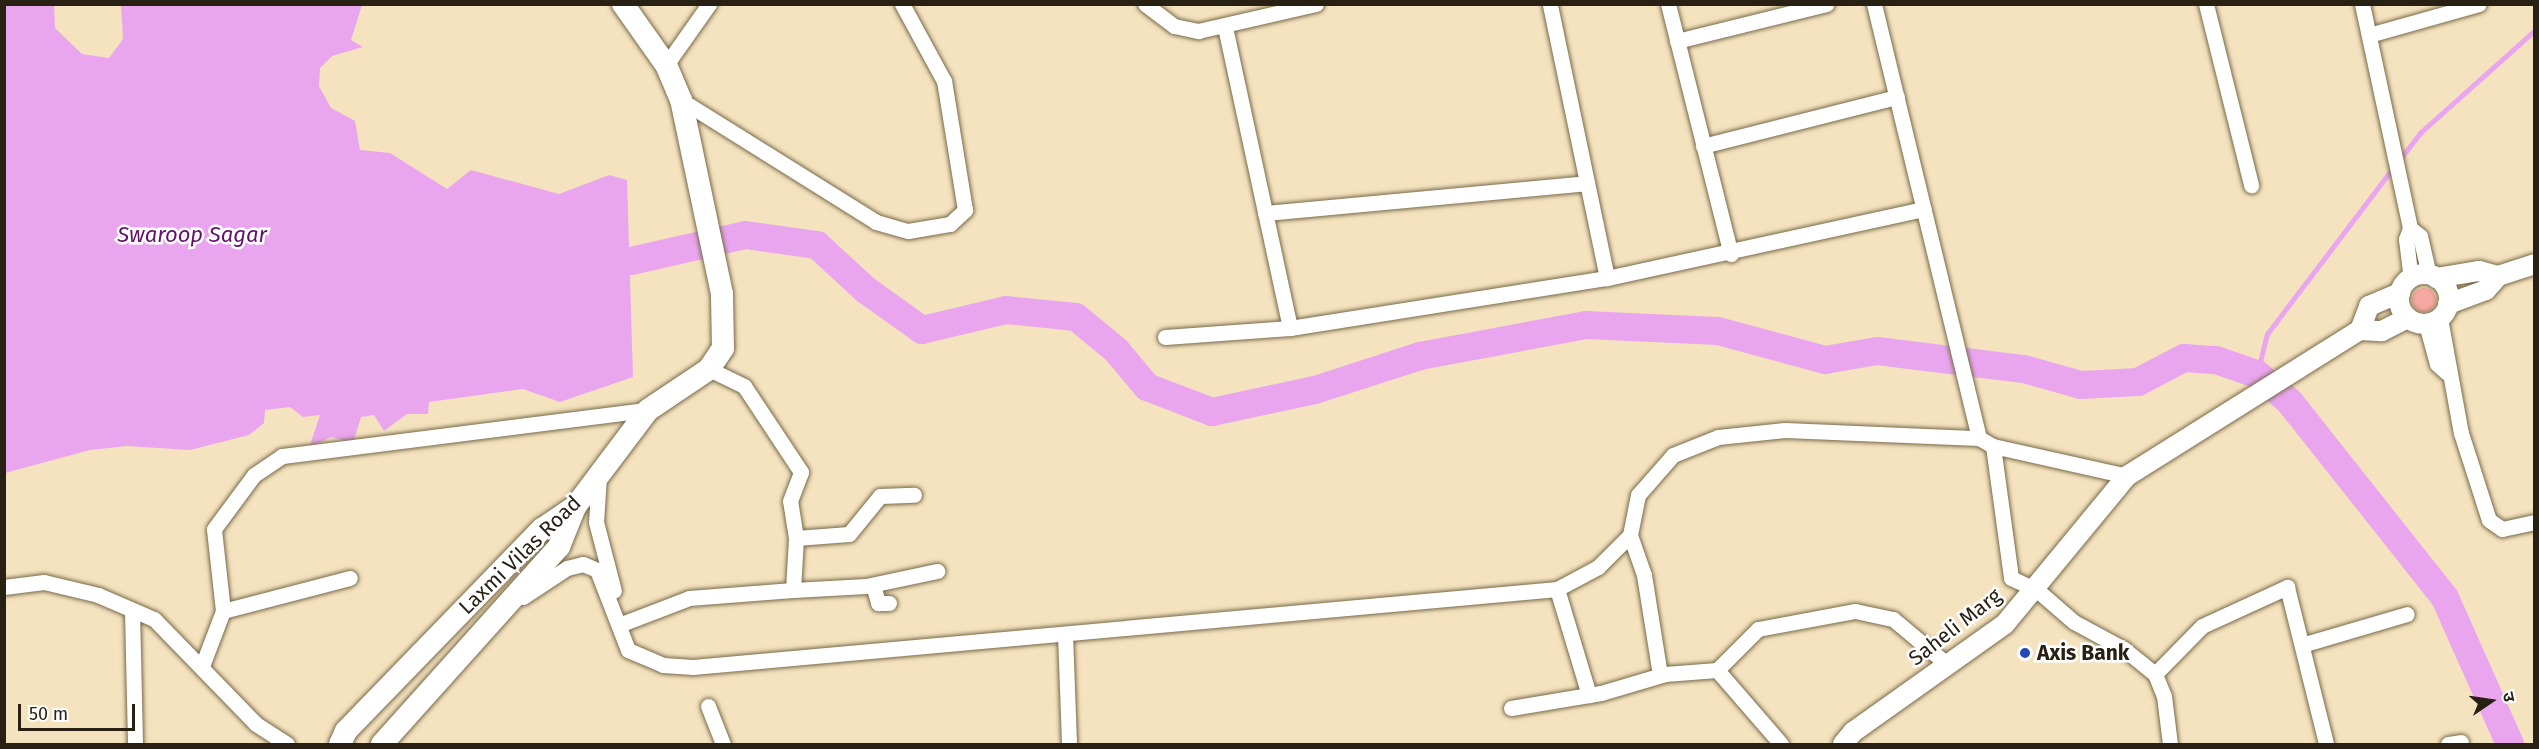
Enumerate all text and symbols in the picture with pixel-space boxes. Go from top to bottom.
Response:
water label: Swaroop Sagar [117,222,267,248]
street label: Laxmi Vilas Road [454,490,586,620]
street label: Saheli Marg [1904,583,2006,671]
place label: Axis Bank [2037,640,2129,666]
marker: Axis Bank [2018,646,2032,660]
north arrow [2461,671,2521,731]
text: उ [2499,690,2519,704]
scale bar [21,692,138,730]
text: 50 m [29,703,68,725]

